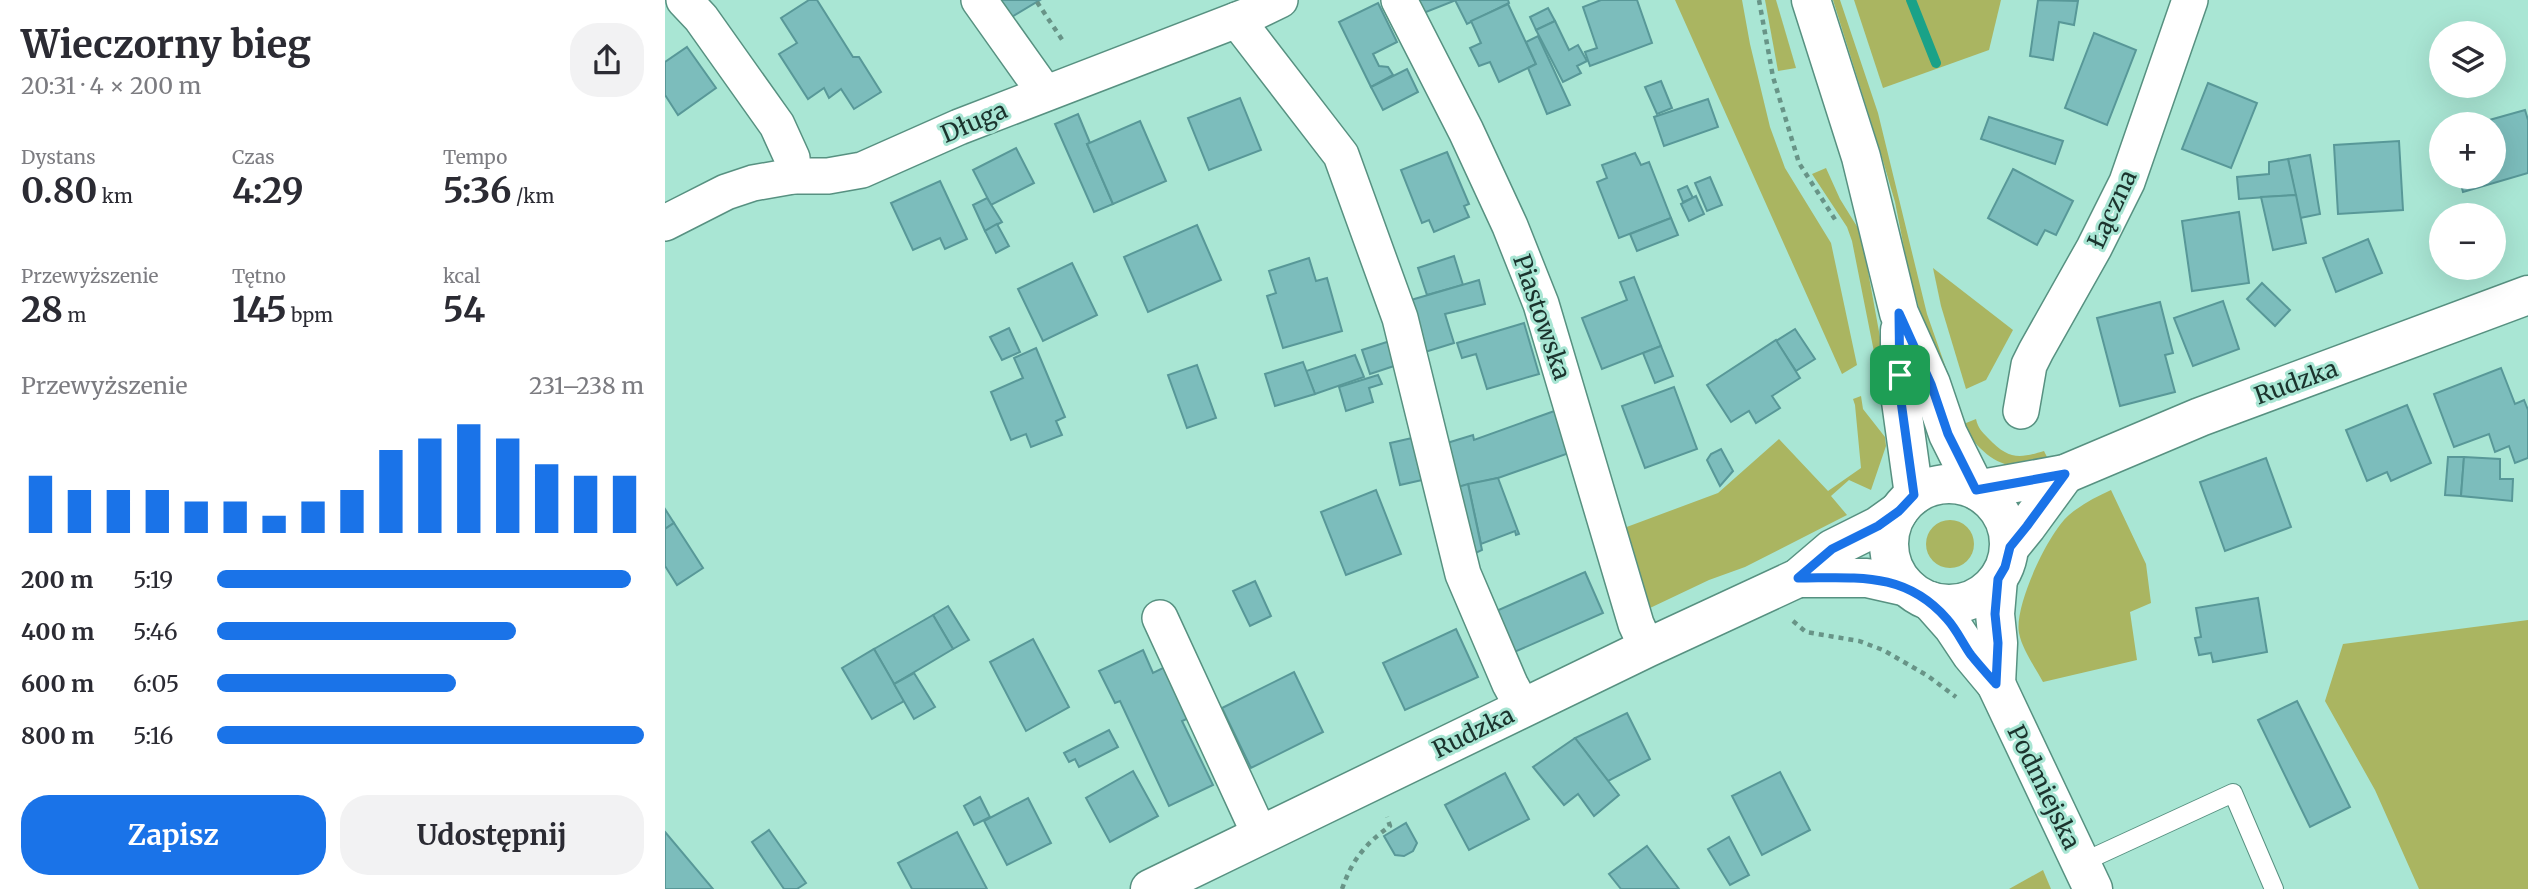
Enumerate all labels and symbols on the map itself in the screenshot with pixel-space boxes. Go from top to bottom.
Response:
street label: Długa [936,94,1012,150]
street label: Łączna [2080,165,2144,253]
street label: Piastowska [1506,250,1578,384]
pin [1870,345,1930,405]
street label: Rudzka [2250,353,2342,411]
street label: Rudzka [1427,699,1519,765]
street label: Podmiejska [2001,720,2088,854]

